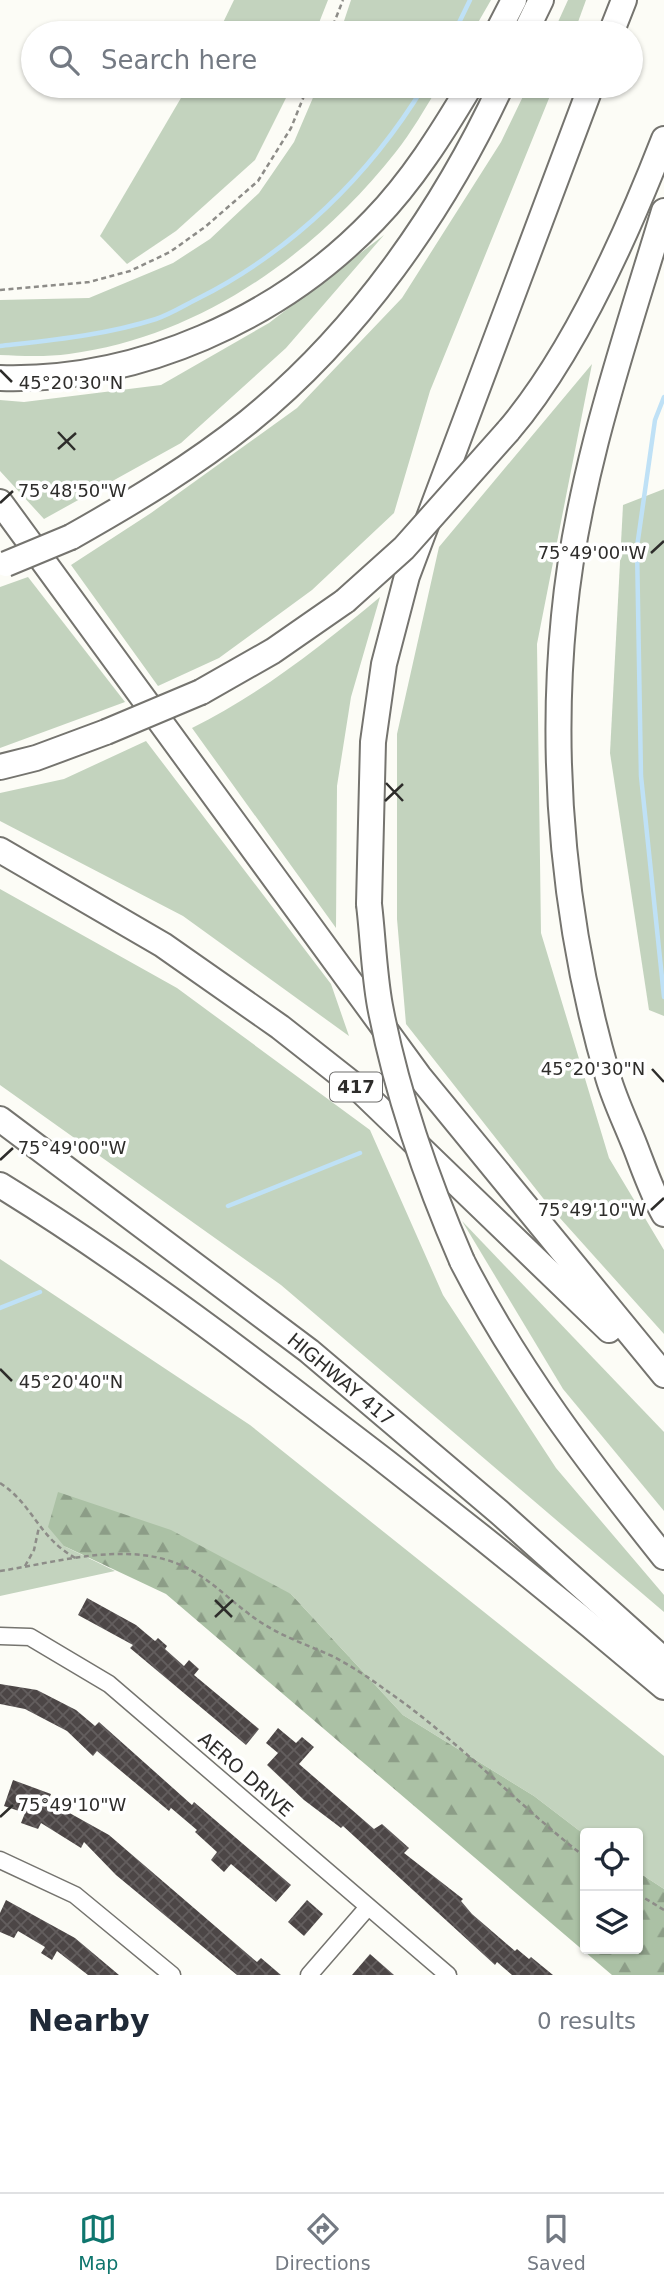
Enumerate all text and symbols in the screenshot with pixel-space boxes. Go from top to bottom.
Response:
search box [21,21,643,98]
icon: search [45,41,83,79]
text: Search here [101,45,257,75]
text: 45°20'30"N [19,372,123,393]
text: 75°48'50"W [18,480,127,501]
text: 75°49'00"W [538,542,647,563]
text: 45°20'30"N [541,1058,645,1079]
road number: 417 [330,1072,382,1102]
text: 75°49'00"W [18,1137,127,1158]
text: 75°49'10"W [538,1199,647,1220]
street label: HIGHWAY 417 [283,1328,399,1430]
text: 45°20'40"N [19,1371,123,1392]
street label: AERO DRIVE [194,1727,298,1821]
text: 75°49'10"W [18,1794,127,1815]
map controls [580,1828,643,1954]
button: locate [580,1828,643,1891]
button: layers [580,1891,643,1954]
text: Nearby [28,2003,150,2038]
text: 0 results [537,2008,636,2034]
tab: Map [78,2210,118,2274]
tab: Directions [275,2210,371,2274]
tab: Saved [527,2210,586,2274]

